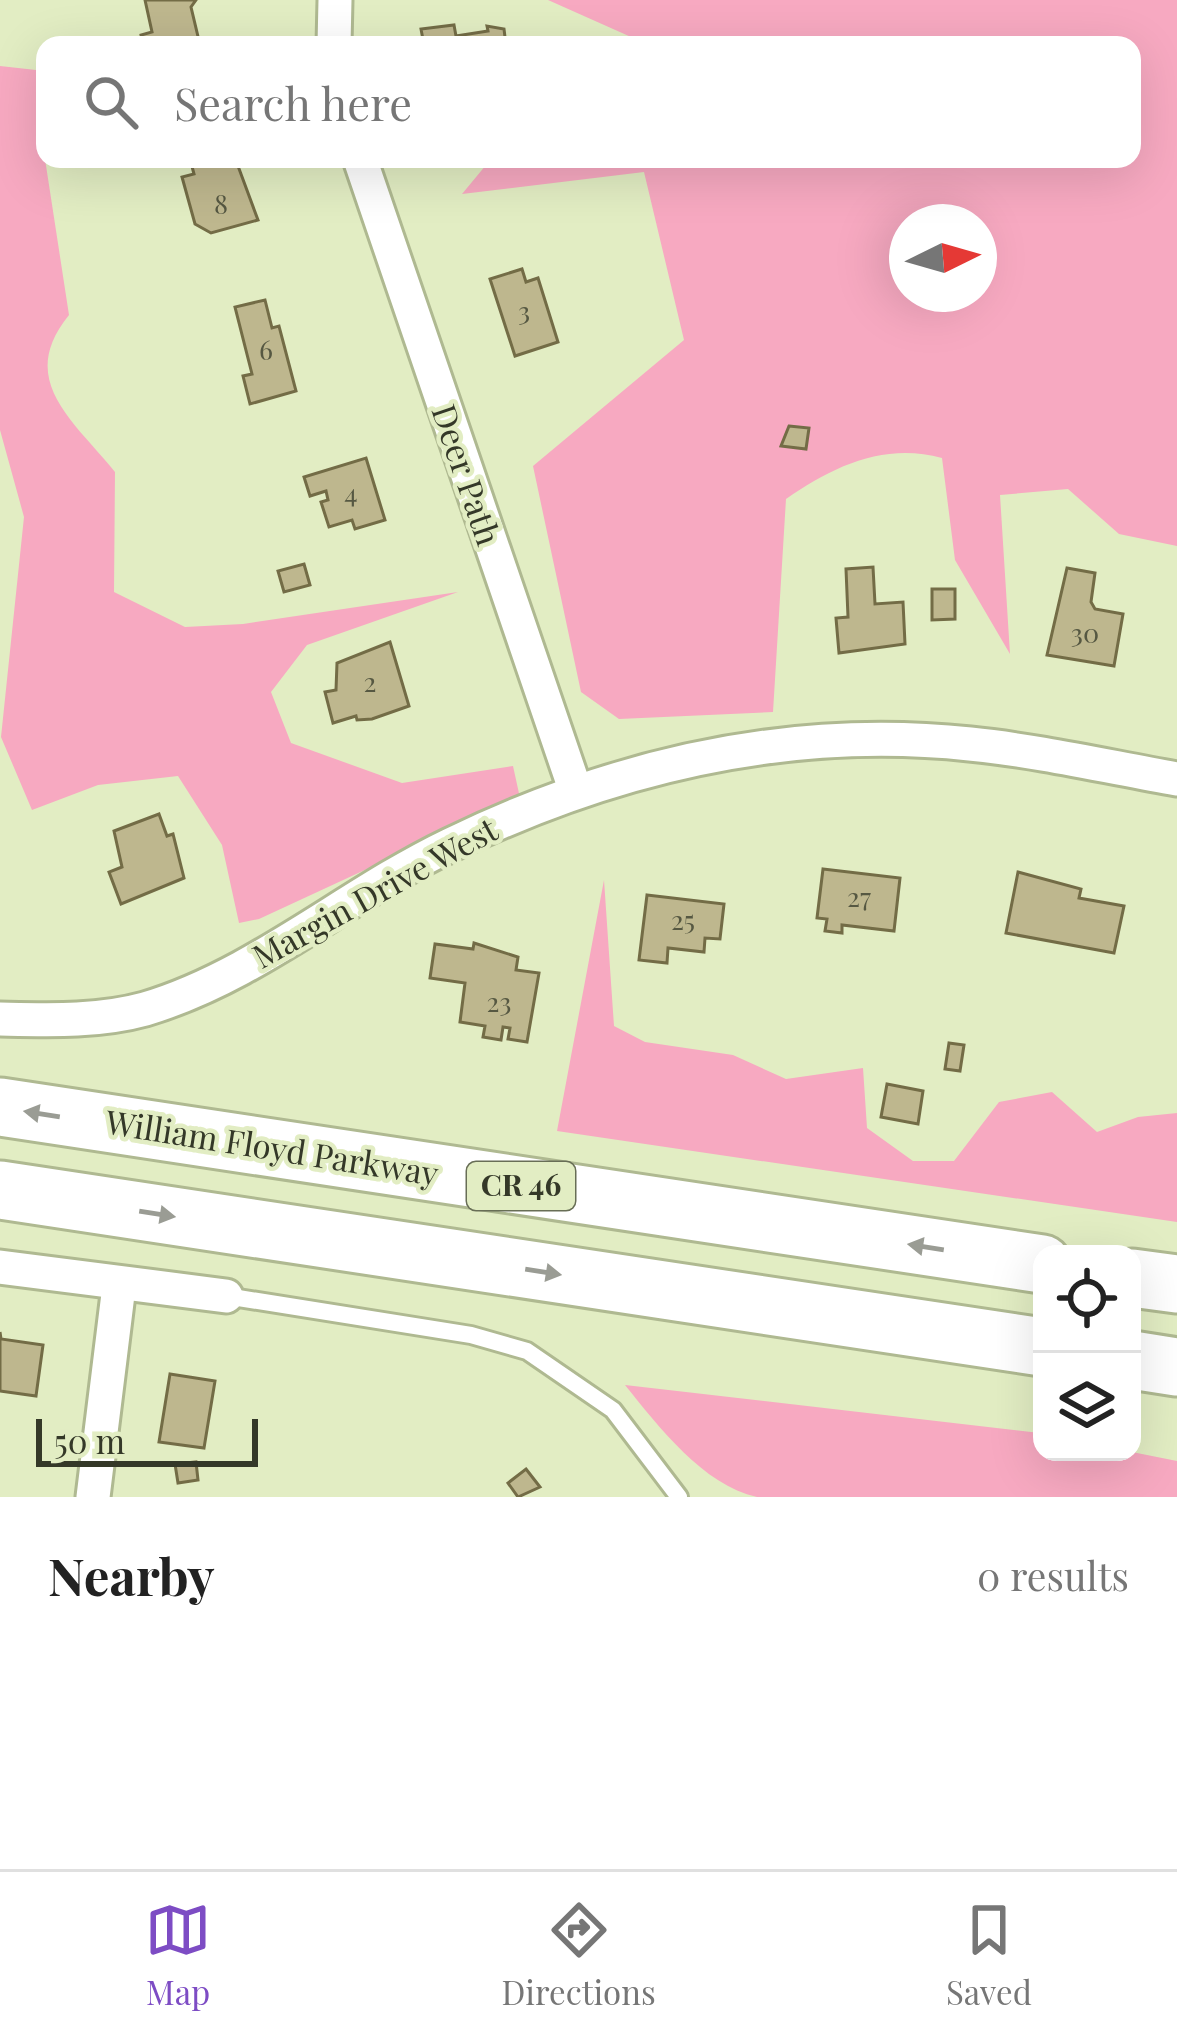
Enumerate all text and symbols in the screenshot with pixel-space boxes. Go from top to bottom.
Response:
search box [36,36,1141,168]
icon: search [78,69,144,135]
text: Search here [174,72,412,132]
house number: 8 [214,185,228,221]
north arrow [889,204,997,312]
house number: 3 [518,292,530,328]
house number: 6 [259,331,273,367]
street label: Deer Path [423,398,512,551]
house number: 4 [344,474,358,510]
house number: 30 [1071,614,1099,650]
house number: 2 [364,663,376,699]
street label: Margin Drive West [244,805,505,977]
house number: 27 [847,878,871,914]
house number: 25 [671,901,695,937]
house number: 23 [486,983,512,1019]
street label: William Floyd Parkway [102,1098,442,1194]
one-way arrow [23,1104,60,1123]
road number: CR 46 [467,1162,575,1210]
one-way arrow [139,1205,176,1224]
one-way arrow [907,1237,945,1255]
map controls [1033,1245,1141,1461]
button: locate [1033,1245,1141,1353]
one-way arrow [525,1263,562,1282]
button: layers [1033,1353,1141,1461]
scale bar [36,1413,258,1466]
text: 50 m [54,1418,125,1462]
text: Nearby [48,1541,214,1609]
text: 0 results [977,1549,1129,1601]
tab: Map [145,1897,211,2013]
tab: Directions [501,1897,656,2013]
tab: Saved [946,1897,1032,2013]

